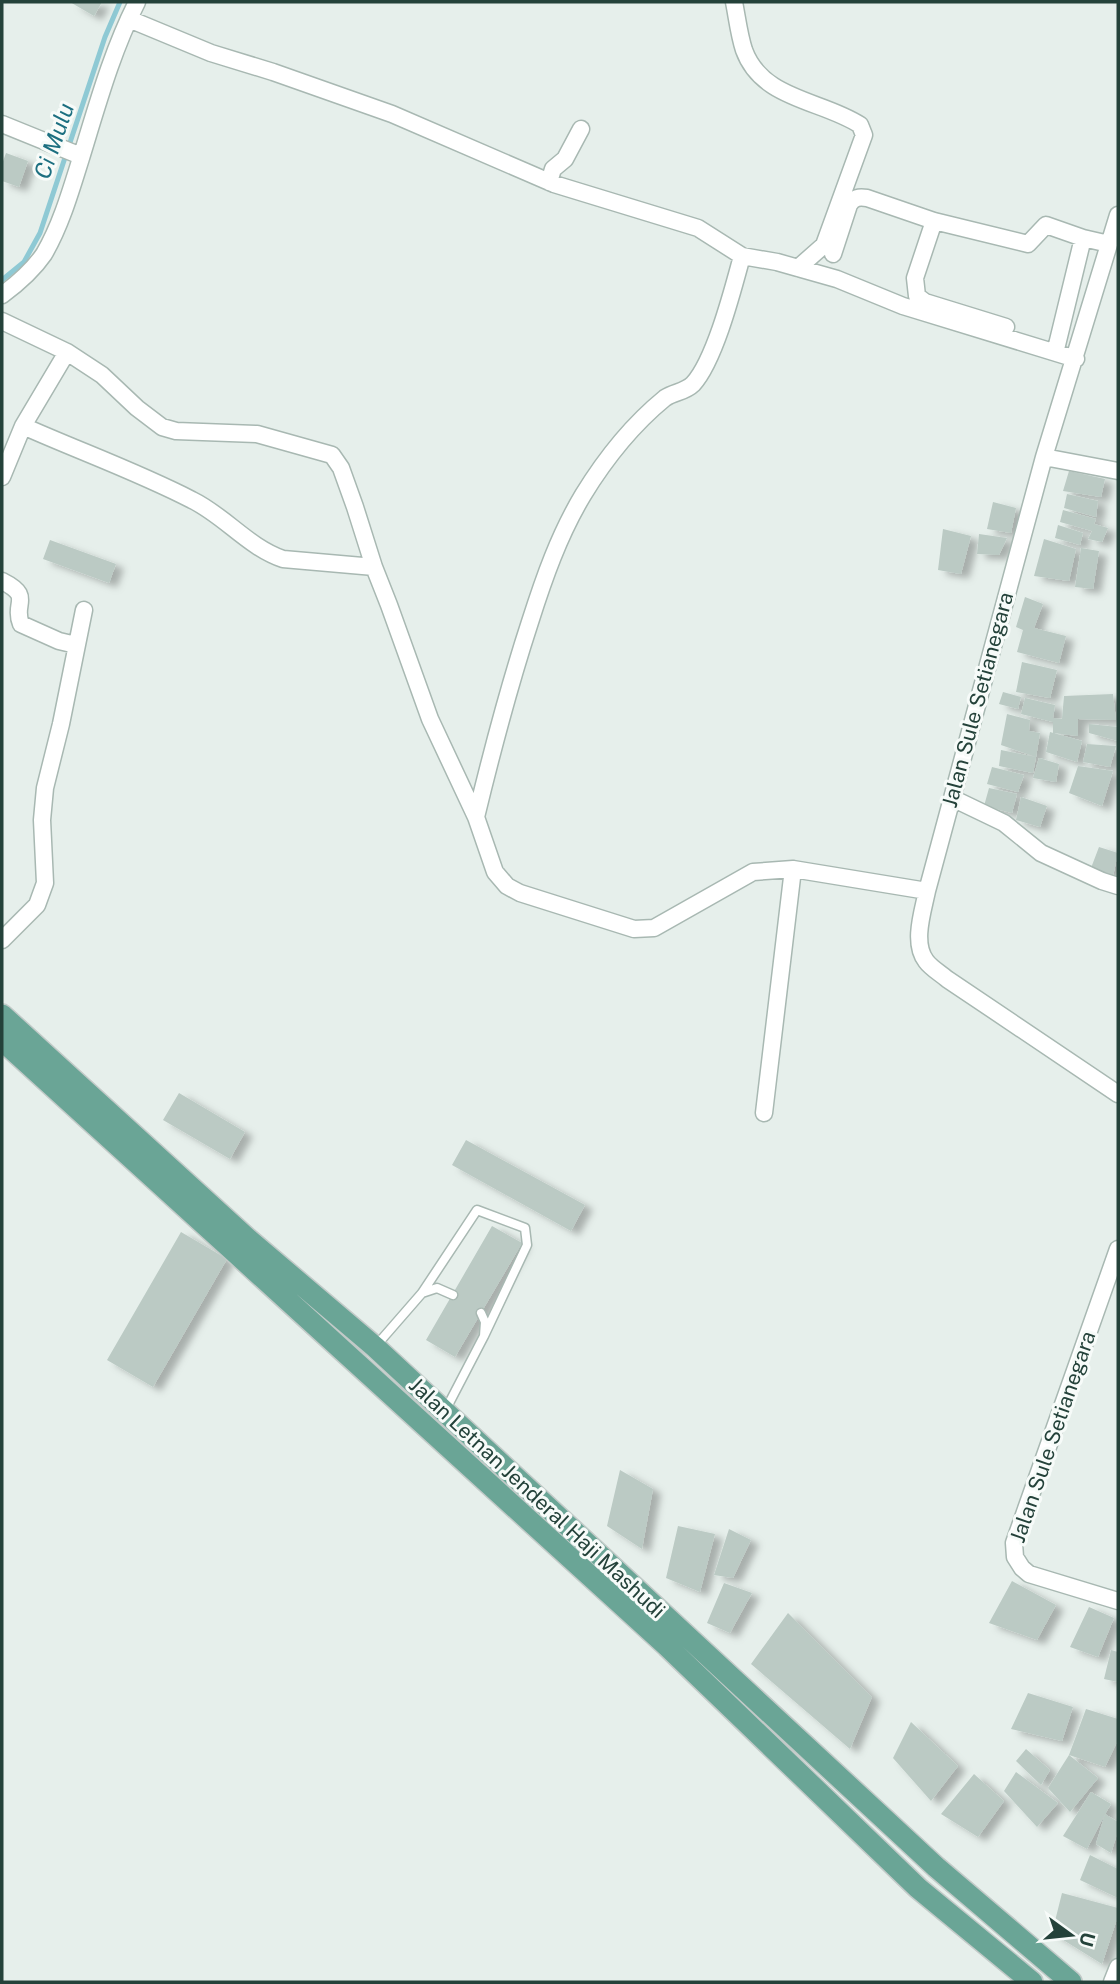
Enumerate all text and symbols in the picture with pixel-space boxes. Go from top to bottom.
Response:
water label: Ci Mulu [28,99,79,182]
street label: Jalan Sule Setianegara [937,589,1018,810]
street label: Jalan Sule Setianegara [1005,1328,1101,1546]
street label: Jalan Letnan Jenderal Haji Mashudi [404,1372,671,1623]
north arrow [1036,1900,1106,1970]
text: U [1075,1930,1100,1949]

